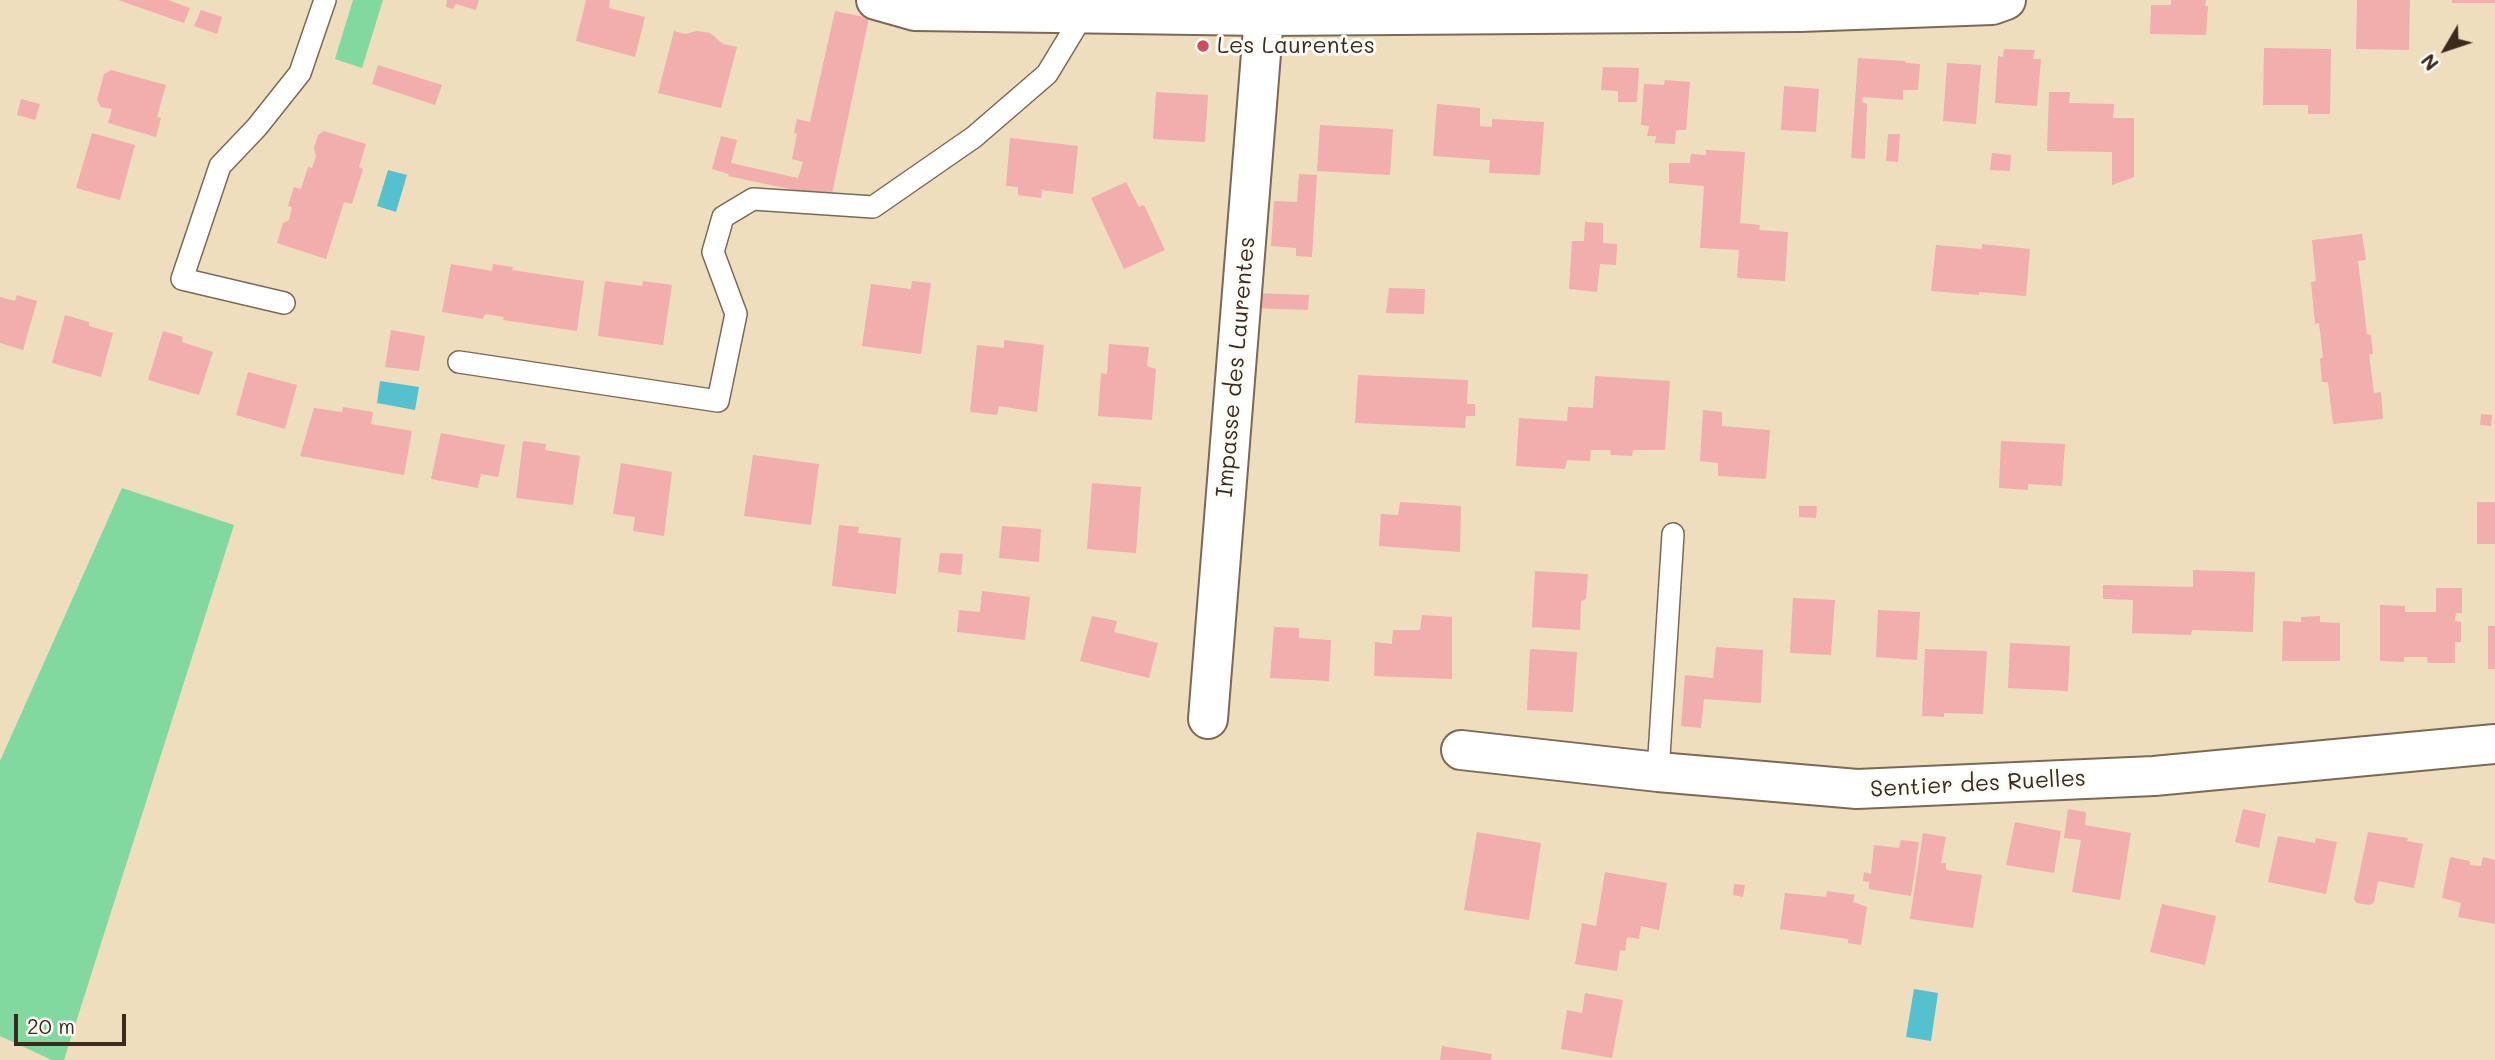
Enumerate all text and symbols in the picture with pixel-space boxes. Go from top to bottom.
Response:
north arrow [2411,14,2481,84]
place label: Les Laurentes [1217,32,1375,60]
marker: Les Laurentes [1195,38,1211,54]
text: N [2415,49,2444,76]
street label: Impasse des Laurentes [1211,236,1261,498]
street label: Sentier des Ruelles [1869,765,2087,803]
scale bar [18,1000,130,1044]
text: 20 m [27,1012,75,1039]

